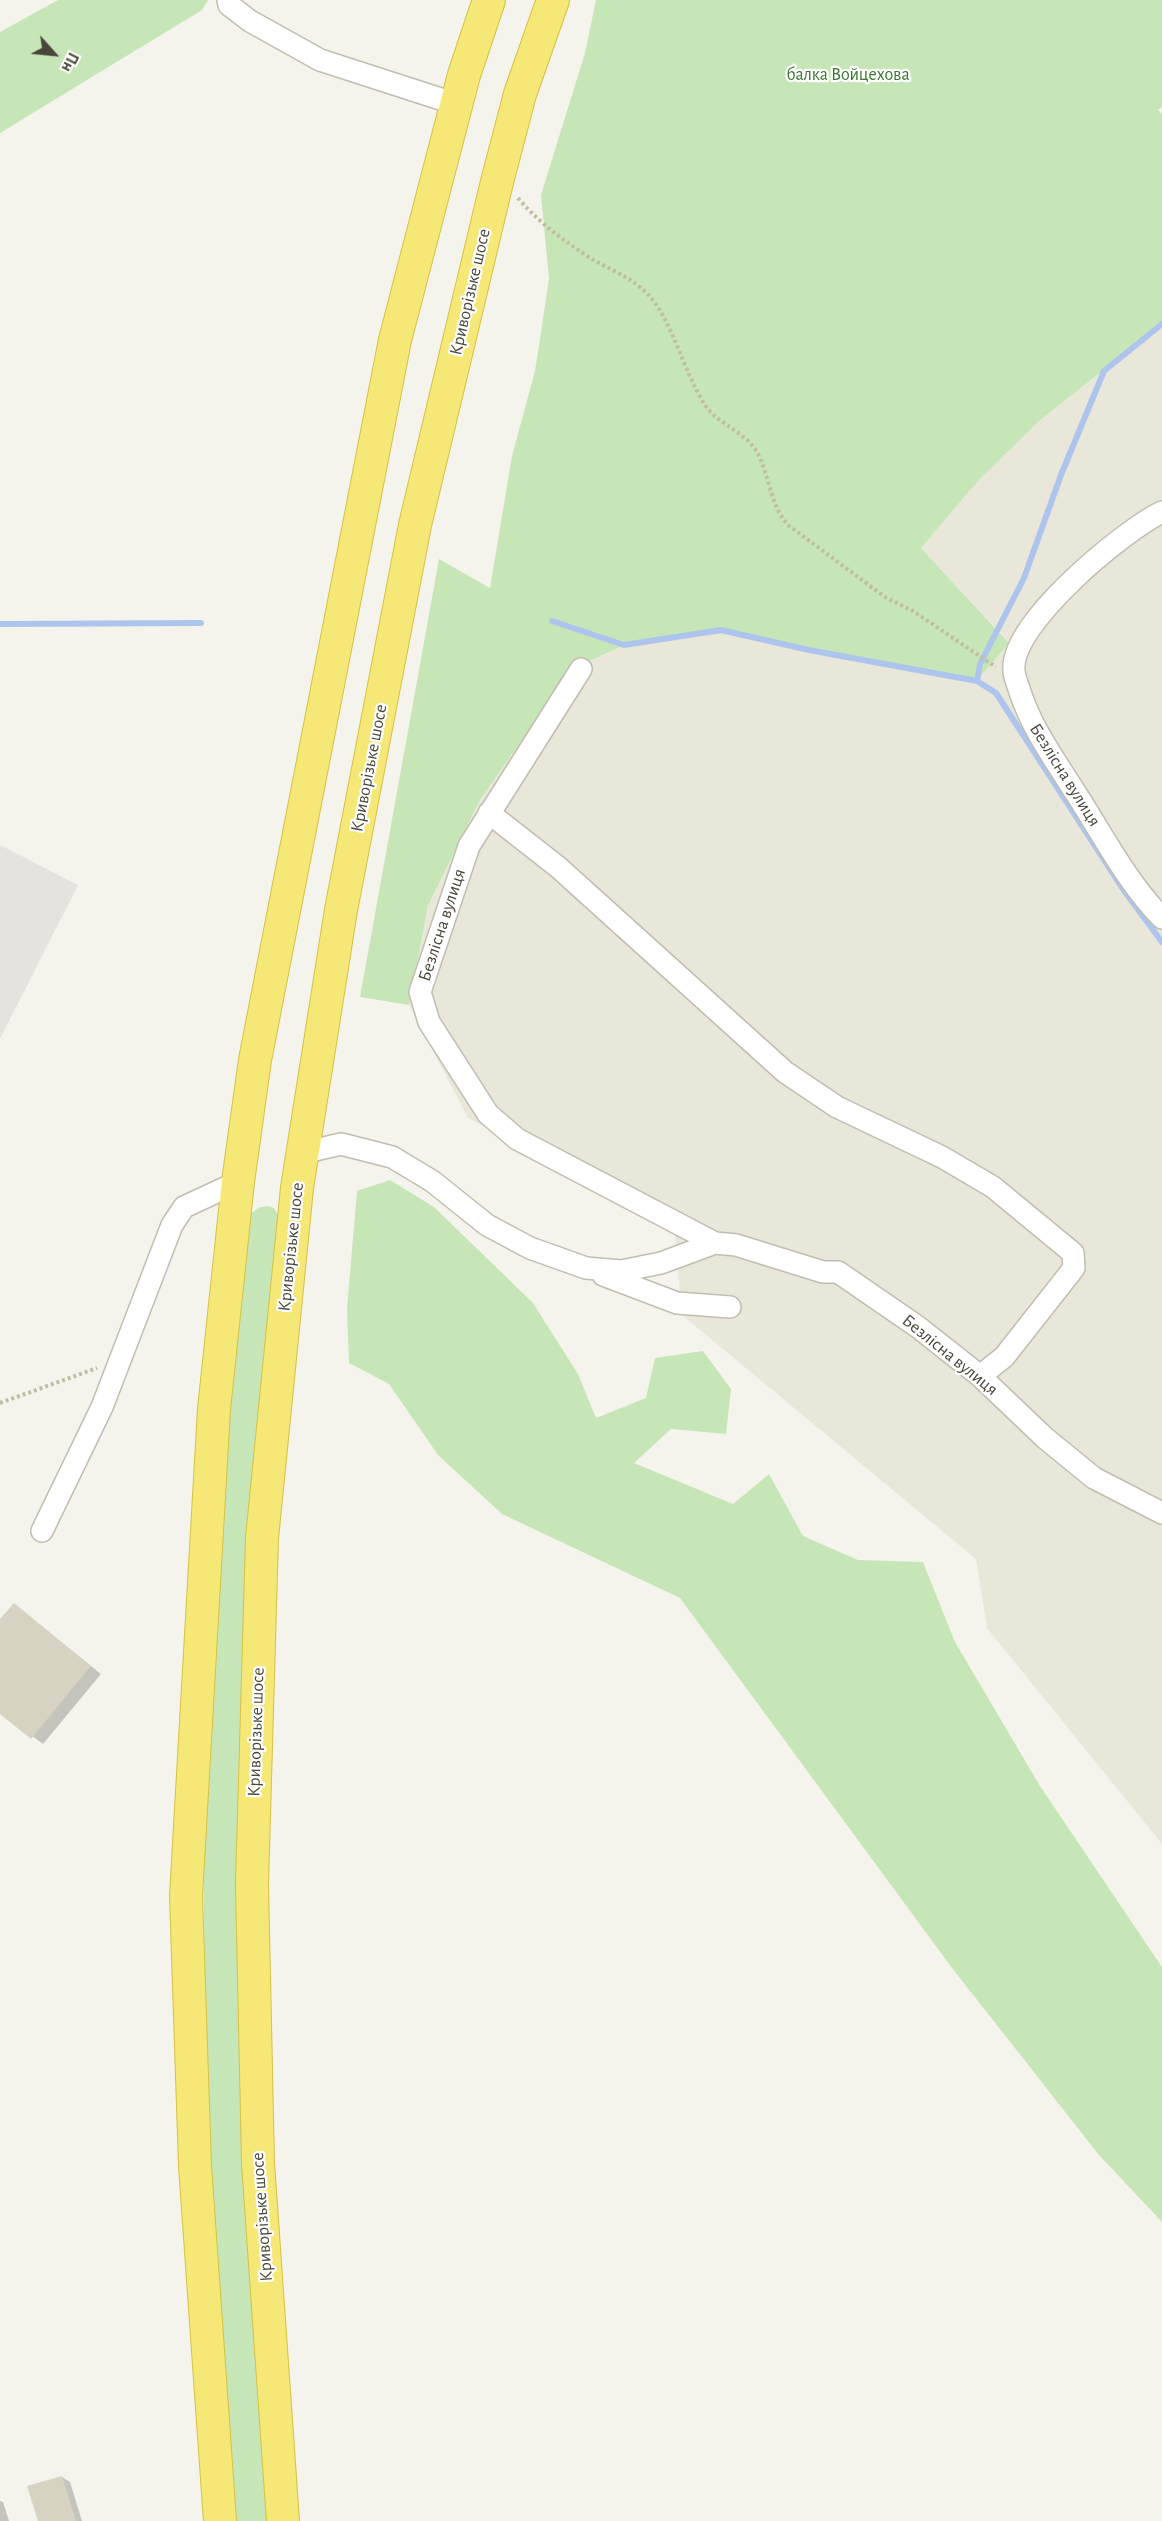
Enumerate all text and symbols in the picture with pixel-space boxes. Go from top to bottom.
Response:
north arrow [24,24,84,84]
text: Пн [58,50,82,74]
park label: балка Войцехова [786,64,910,86]
street label: Криворізьке шосе [445,226,495,358]
street label: Криворізьке шосе [346,702,392,834]
street label: Безлісна вулиця [1025,719,1105,831]
street label: Безлісна вулиця [414,866,470,984]
street label: Криворізьке шосе [273,1181,309,1313]
street label: Безлісна вулиця [898,1310,1002,1400]
street label: Криворізьке шосе [243,1667,269,1797]
street label: Криворізьке шосе [247,2152,277,2282]

